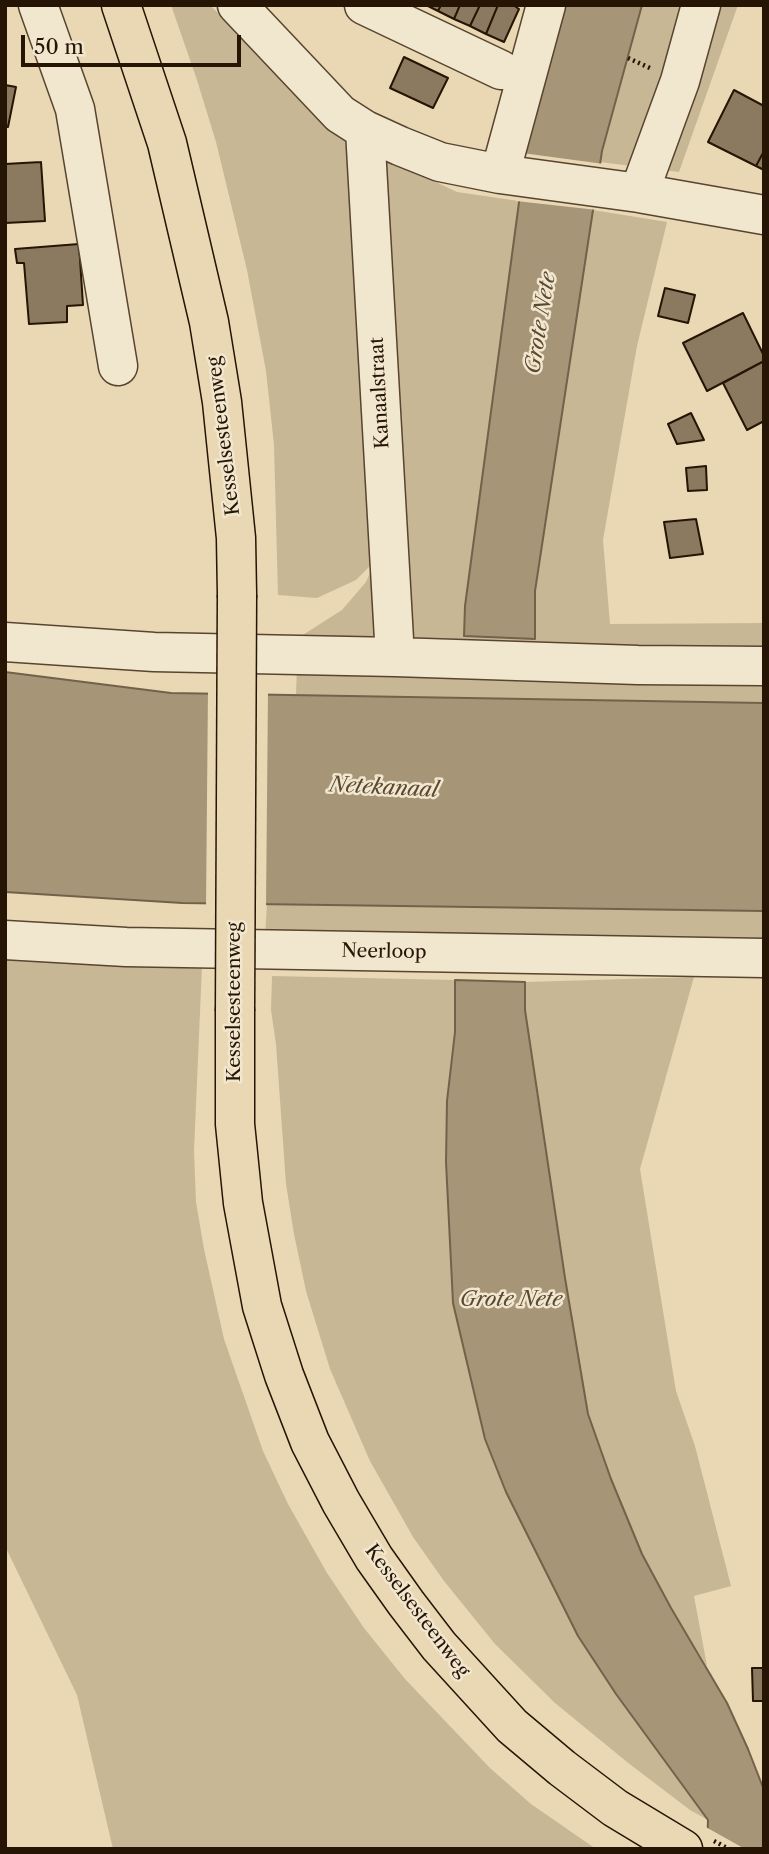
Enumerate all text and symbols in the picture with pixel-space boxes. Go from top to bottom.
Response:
scale bar [24,21,245,65]
text: 50 m [34,34,84,59]
water label: Grote Nete [521,270,561,376]
street label: Kanaalstraat [366,337,394,449]
street label: Kesselsesteenweg [203,355,245,517]
water label: Netekanaal [329,773,439,803]
street label: Kesselsesteenweg [224,922,246,1082]
street label: Neerloop [341,940,427,964]
water label: Grote Nete [460,1287,562,1313]
street label: Kesselsesteenweg [360,1540,474,1682]

